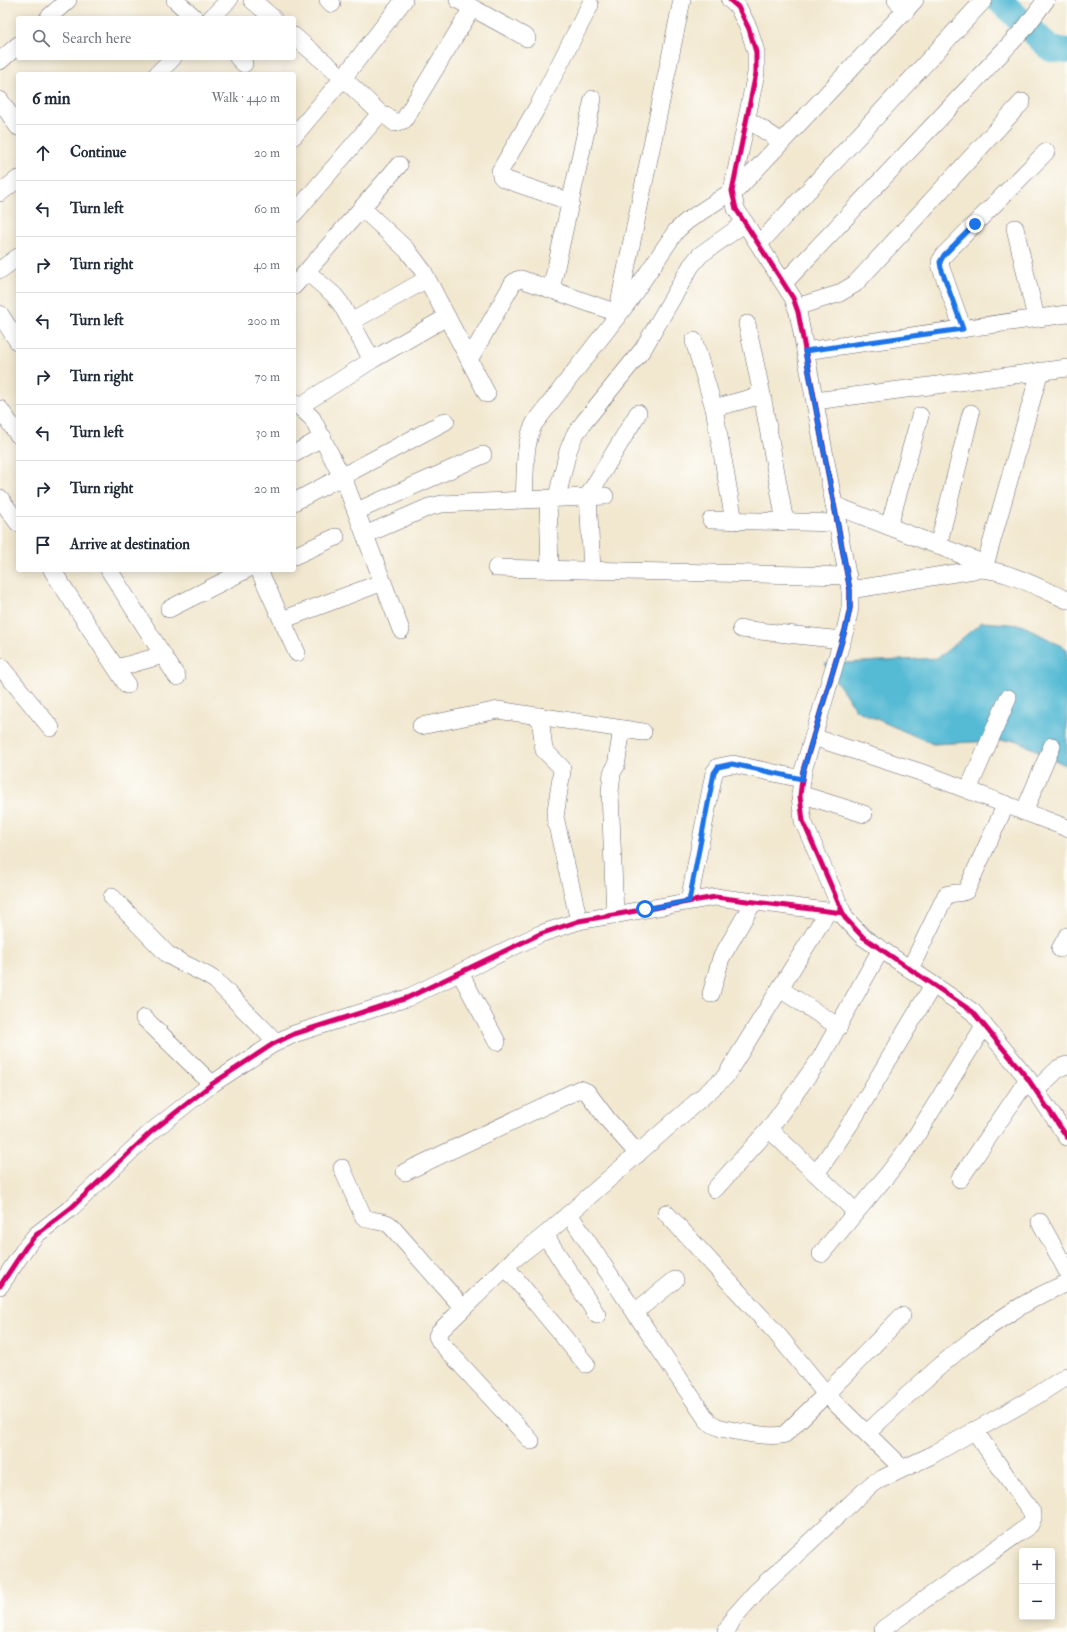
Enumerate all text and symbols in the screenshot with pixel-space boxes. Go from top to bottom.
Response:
search box [16,16,296,60]
icon: search [30,27,52,49]
text: Search here [62,29,131,48]
text: 6 min [32,88,71,109]
text: Walk · 440 m [211,90,280,106]
icon: ahead [32,142,54,164]
text: Continue [70,143,126,162]
text: 20 m [254,145,280,161]
icon: left [32,198,54,220]
text: Turn left [70,199,124,218]
text: 60 m [254,201,280,217]
route end [966,215,984,233]
icon: right [32,254,54,276]
text: Turn right [70,255,133,274]
text: 40 m [254,257,280,273]
icon: left [32,310,54,332]
text: Turn left [70,311,124,330]
text: 200 m [247,313,280,329]
icon: right [32,366,54,388]
text: Turn right [70,367,133,386]
text: 70 m [255,369,280,385]
icon: left [32,422,54,444]
text: Turn left [70,423,124,442]
text: 30 m [256,425,280,441]
icon: right [32,478,54,500]
text: Turn right [70,479,133,498]
text: 20 m [254,481,280,497]
icon: arrive [32,534,54,556]
text: Arrive at destination [70,535,190,554]
route start [636,900,654,918]
map controls [1019,1548,1055,1620]
button: + [1019,1548,1055,1584]
button: − [1019,1584,1055,1620]

